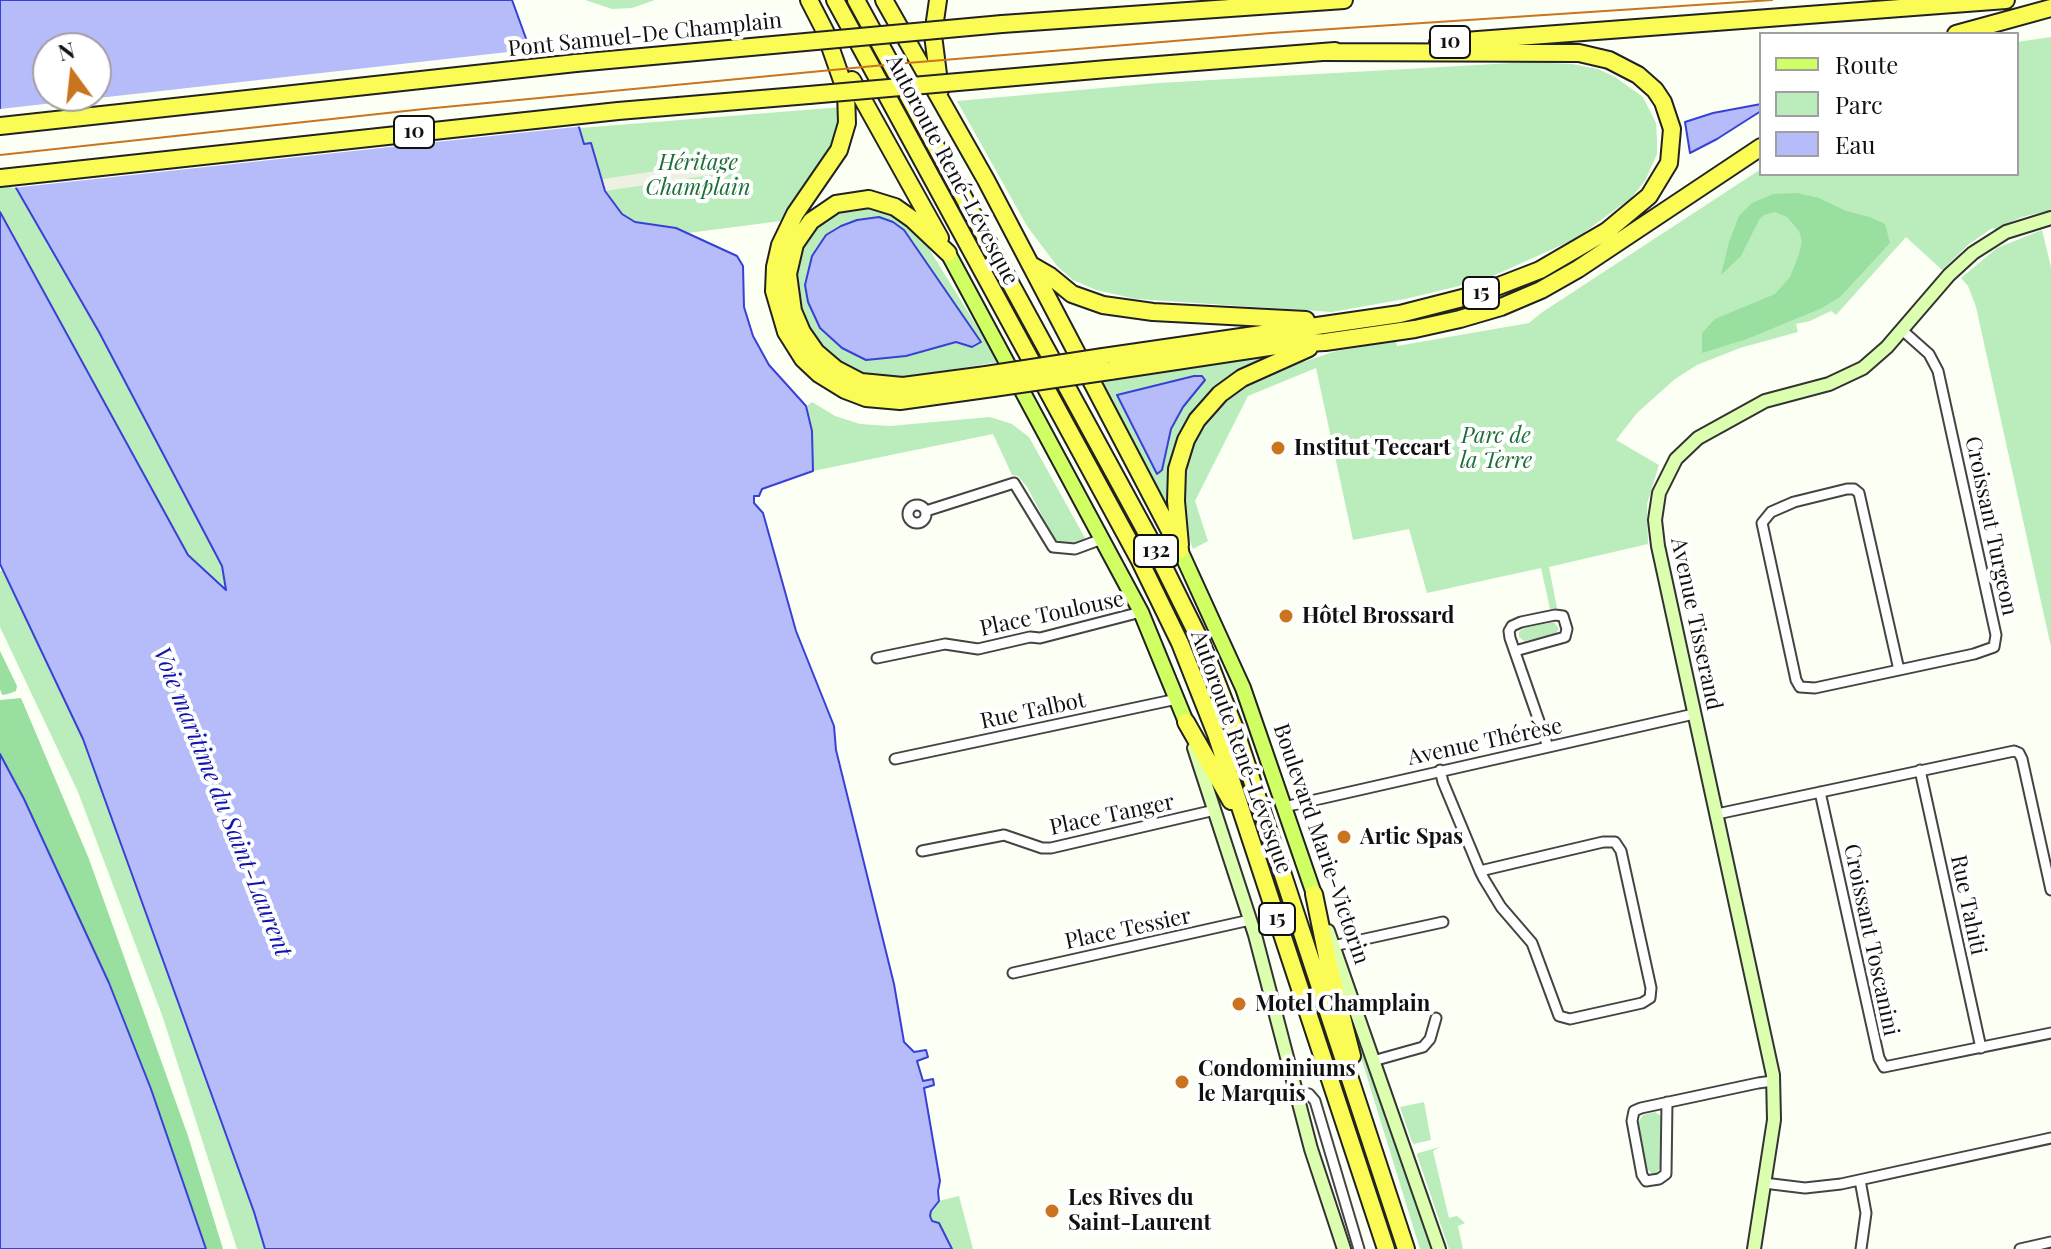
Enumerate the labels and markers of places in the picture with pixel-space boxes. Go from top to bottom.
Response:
place label: Institut Teccart [1294,435,1451,461]
marker: Institut Teccart [1269,439,1287,457]
place label: Hôtel Brossard [1302,603,1454,629]
marker: Hôtel Brossard [1277,607,1295,625]
place label: Artic Spas [1360,824,1463,850]
marker: Artic Spas [1335,828,1353,846]
place label: Motel Champlain [1255,991,1430,1017]
marker: Motel Champlain [1230,995,1248,1013]
place label: Condominiums le Marquis [1198,1056,1356,1108]
marker: Condominiums le Marquis [1173,1073,1191,1091]
place label: Les Rives du Saint-Laurent [1068,1185,1211,1236]
marker: Les Rives du Saint-Laurent [1043,1202,1061,1220]

